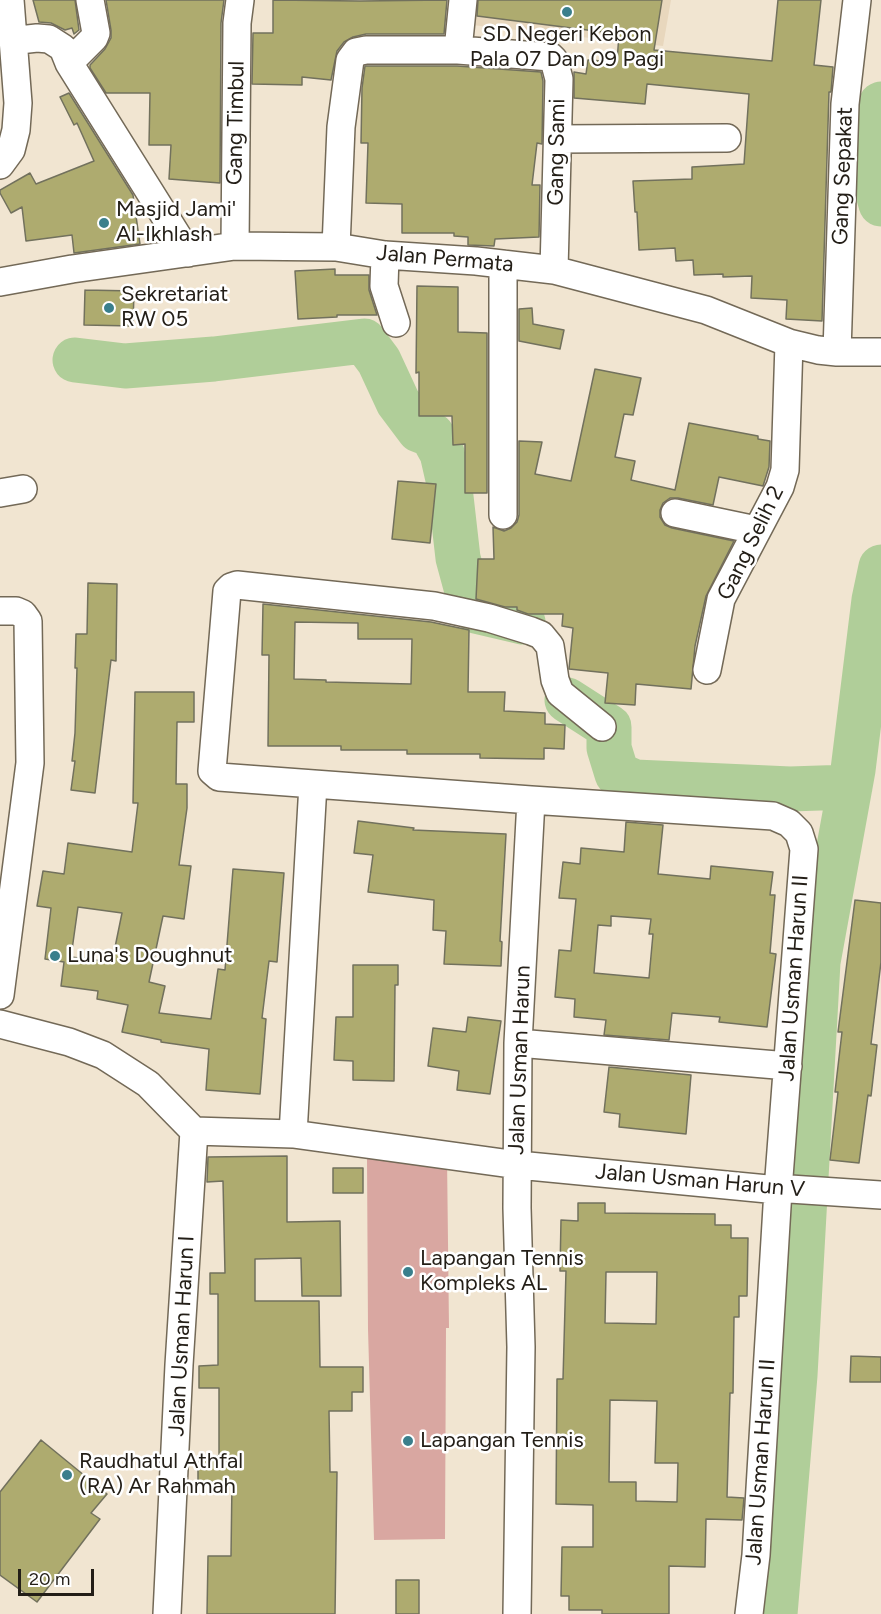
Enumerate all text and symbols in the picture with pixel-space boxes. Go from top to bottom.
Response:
marker: SD Negeri Kebon Pala 07 Dan 09 Pagi [560,5,574,19]
place label: SD Negeri Kebon Pala 07 Dan 09 Pagi [470,22,664,74]
street label: Gang Timbul [222,61,250,185]
street label: Gang Sami [543,98,571,206]
street label: Gang Sepakat [827,106,859,246]
place label: Masjid Jami' Al-Ikhlash [116,197,236,248]
marker: Masjid Jami' Al-Ikhlash [97,216,111,230]
street label: Jalan Permata [375,240,515,278]
place label: Sekretariat RW 05 [121,282,228,334]
marker: Sekretariat RW 05 [102,301,116,315]
street label: Gang Selih 2 [712,481,790,605]
street label: Jalan Usman Harun II [774,874,814,1082]
place label: Luna's Doughnut [67,943,233,969]
marker: Luna's Doughnut [48,949,62,963]
street label: Jalan Usman Harun [504,965,536,1155]
street label: Jalan Usman Harun V [594,1159,806,1203]
street label: Jalan Usman Harun I [164,1235,200,1437]
place label: Lapangan Tennis Kompleks AL [420,1246,584,1298]
marker: Lapangan Tennis Kompleks AL [401,1265,415,1279]
street label: Jalan Usman Harun II [741,1358,781,1566]
place label: Lapangan Tennis [420,1428,584,1454]
marker: Lapangan Tennis [401,1434,415,1448]
place label: Raudhatul Athfal (RA) Ar Rahmah [79,1449,243,1500]
marker: Raudhatul Athfal (RA) Ar Rahmah [60,1468,74,1482]
scale bar [21,1557,98,1595]
text: 20 m [29,1568,70,1590]

